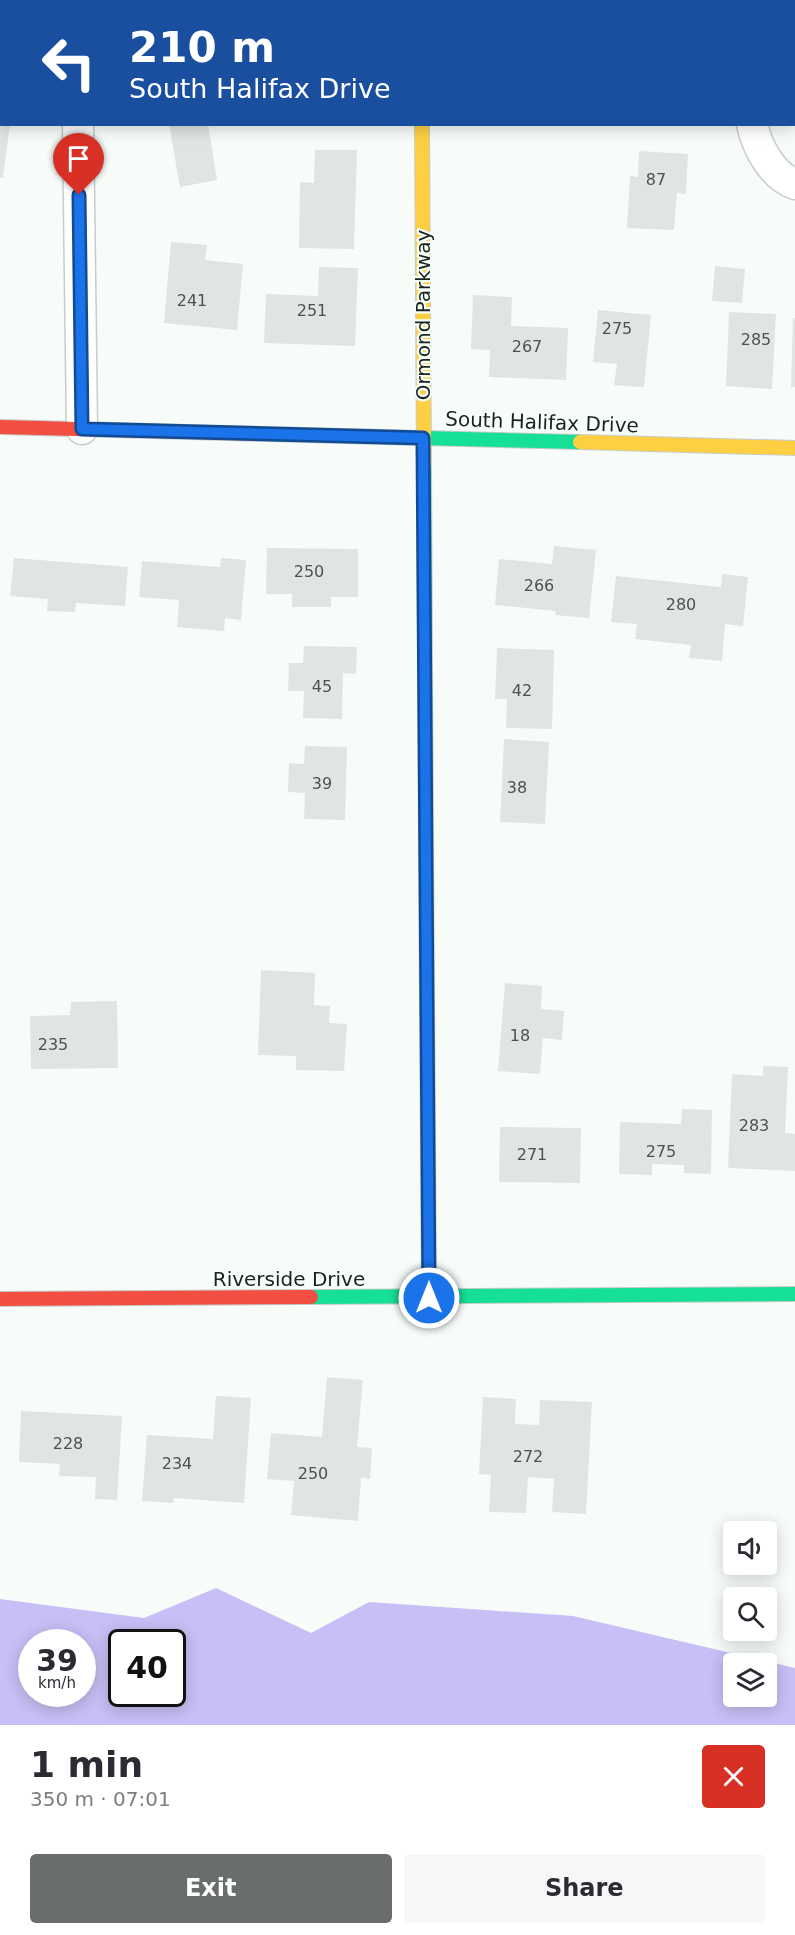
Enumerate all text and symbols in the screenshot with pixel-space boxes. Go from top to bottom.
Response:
text: 210 m [129,23,275,72]
icon: left [30,24,108,102]
text: South Halifax Drive [129,73,391,104]
pin [53,133,104,195]
icon: arrive [62,142,95,175]
house number: 87 [646,170,666,189]
street label: Ormond Parkway [411,229,435,400]
house number: 241 [177,291,207,310]
house number: 251 [297,301,327,320]
house number: 275 [602,319,632,338]
house number: 285 [741,330,771,349]
house number: 267 [512,337,542,356]
street label: South Halifax Drive [445,407,639,437]
house number: 250 [294,562,324,581]
house number: 266 [524,576,554,595]
house number: 280 [666,595,696,614]
house number: 45 [312,677,332,696]
house number: 42 [512,681,532,700]
house number: 39 [312,774,332,793]
house number: 38 [507,778,527,797]
house number: 18 [510,1026,530,1045]
house number: 235 [38,1035,68,1054]
house number: 283 [739,1116,769,1135]
house number: 275 [646,1142,676,1161]
house number: 271 [517,1145,547,1164]
position arrow [397,1266,461,1330]
street label: Riverside Drive [213,1267,365,1291]
house number: 228 [53,1434,83,1453]
house number: 272 [513,1447,543,1466]
house number: 234 [162,1454,192,1473]
house number: 250 [298,1464,328,1483]
map controls [723,1521,777,1707]
button: sound [723,1521,777,1575]
button: search [723,1587,777,1641]
speed limit sign: 40 [108,1629,186,1707]
text: 39 [36,1643,78,1678]
button: layers [723,1653,777,1707]
text: km/h [38,1674,76,1692]
text: 1 min [30,1744,143,1785]
button: close [702,1745,765,1808]
text: 350 m · 07:01 [30,1787,171,1811]
button: Exit [30,1854,392,1923]
button: Share [404,1854,765,1923]

